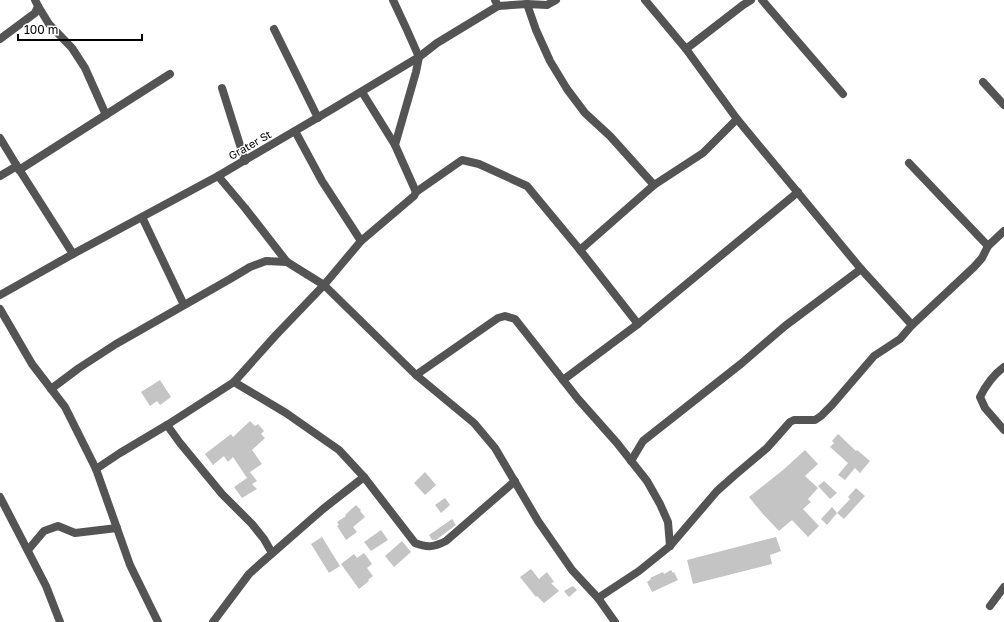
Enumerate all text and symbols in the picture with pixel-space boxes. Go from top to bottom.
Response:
scale bar [18,16,142,42]
text: 100 m [24,22,58,37]
street label: Grater St [226,127,273,162]

